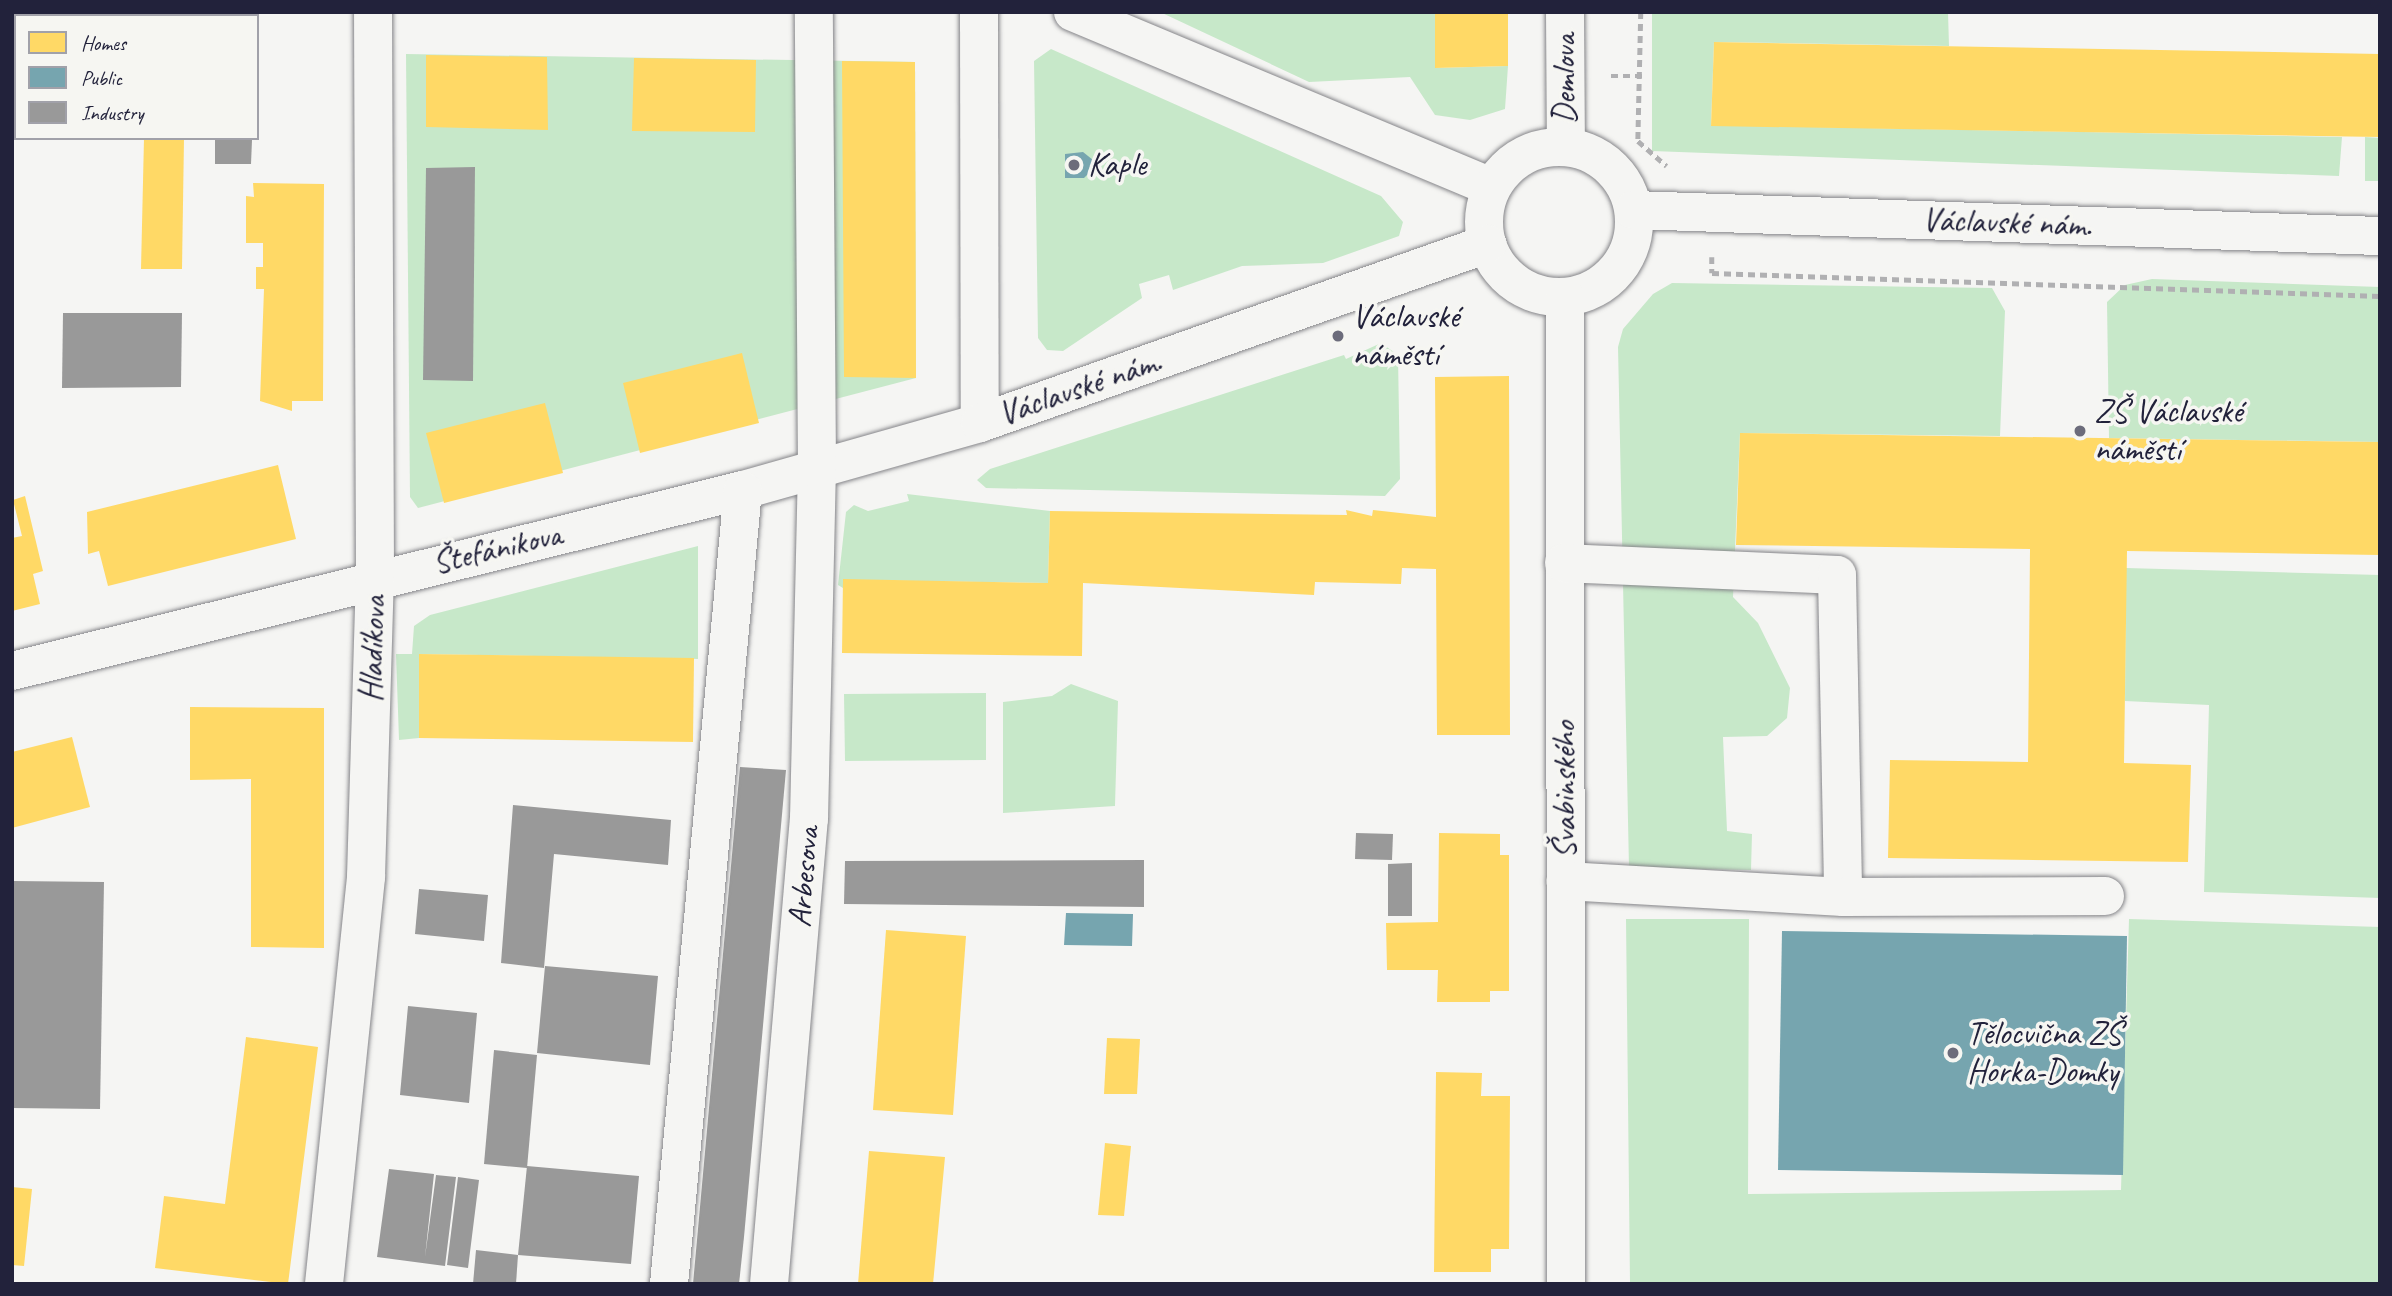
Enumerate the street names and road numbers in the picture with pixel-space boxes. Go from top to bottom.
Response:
street label: Demlova [1545,34,1585,124]
street label: Václavské nám. [1922,200,2092,246]
street label: Václavské nám. [993,342,1167,434]
street label: Štefánikova [429,515,565,583]
street label: Hladíkova [351,595,395,703]
street label: Švabinského [1545,721,1585,859]
street label: Arbesova [780,825,828,929]

